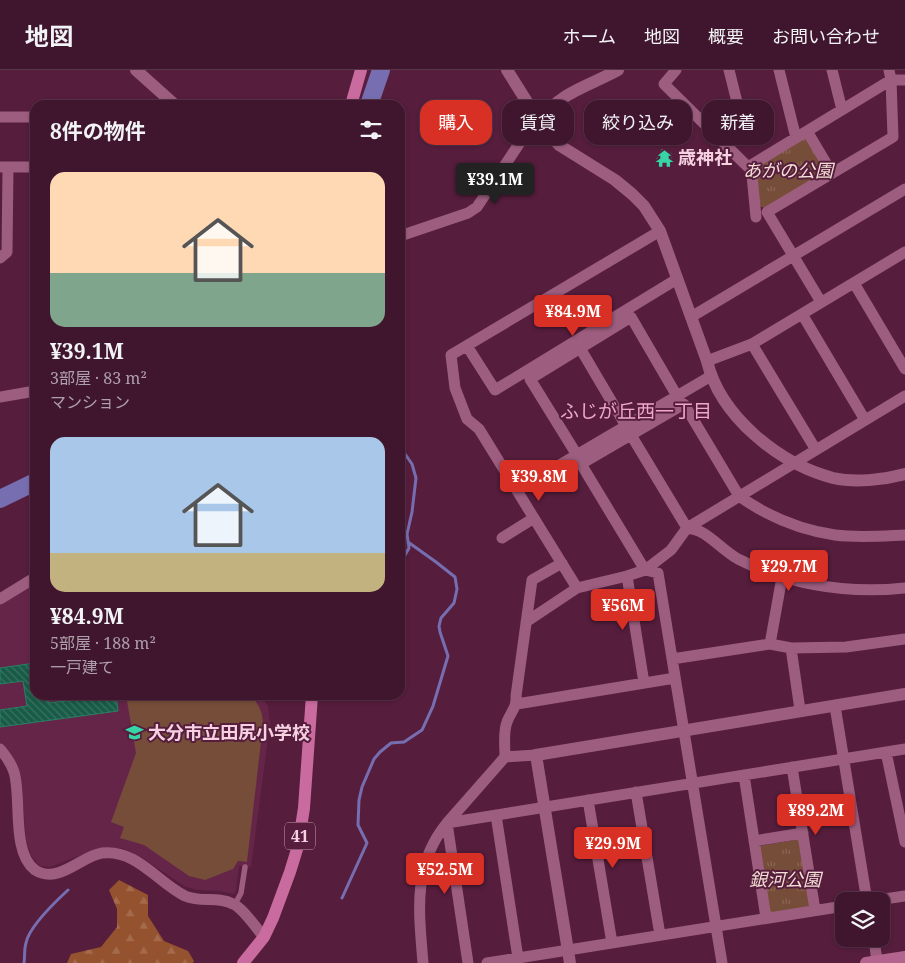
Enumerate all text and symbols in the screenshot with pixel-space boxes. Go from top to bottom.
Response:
text: 地図 [25,19,73,52]
text: ホーム [563,24,616,48]
text: 地図 [644,24,680,48]
text: 概要 [708,24,744,48]
text: お問い合わせ [772,24,880,48]
chip: 購入 [420,100,492,145]
chip: 賃貸 [502,100,574,145]
chip: 絞り込み [584,100,692,145]
chip: 新着 [702,100,774,145]
icon: filters [357,116,385,144]
text: 8件の物件 [50,117,146,145]
place label: 歳神社 [678,145,732,169]
temple icon: 歳神社 [654,148,674,168]
park label: あがの公園 [743,158,836,182]
pin: ¥39.1M [454,162,536,205]
text: ¥39.1M [467,168,523,190]
icon: home [173,205,263,295]
pin: ¥84.9M [532,294,614,337]
text: ¥84.9M [545,300,601,322]
text: ¥39.1M [50,337,124,365]
text: 3部屋 · 83 m² [50,367,147,389]
text: マンション [50,391,130,413]
district label: ふじが丘西一丁目 [560,398,712,424]
pin: ¥39.8M [498,460,580,502]
text: ¥39.8M [511,465,567,487]
icon: home [173,470,263,560]
pin: ¥29.7M [748,550,830,592]
text: ¥29.7M [761,555,817,577]
pin: ¥56M [593,588,653,631]
text: ¥56M [602,594,644,616]
text: ¥84.9M [50,602,124,630]
text: 5部屋 · 188 m² [50,632,156,654]
text: 一戸建て [50,656,114,678]
place label: 大分市立田尻小学校 [148,720,310,744]
school or university icon: 大分市立田尻小学校 [124,723,144,743]
pin: ¥89.2M [775,794,857,836]
text: ¥89.2M [788,799,844,821]
road number: 41 [285,822,315,849]
pin: ¥29.9M [572,826,654,869]
text: ¥29.9M [585,832,641,854]
pin: ¥52.5M [404,852,486,895]
text: ¥52.5M [417,858,473,880]
park label: 銀河公園 [749,867,824,891]
map controls [835,892,890,947]
button: layers [835,892,890,947]

